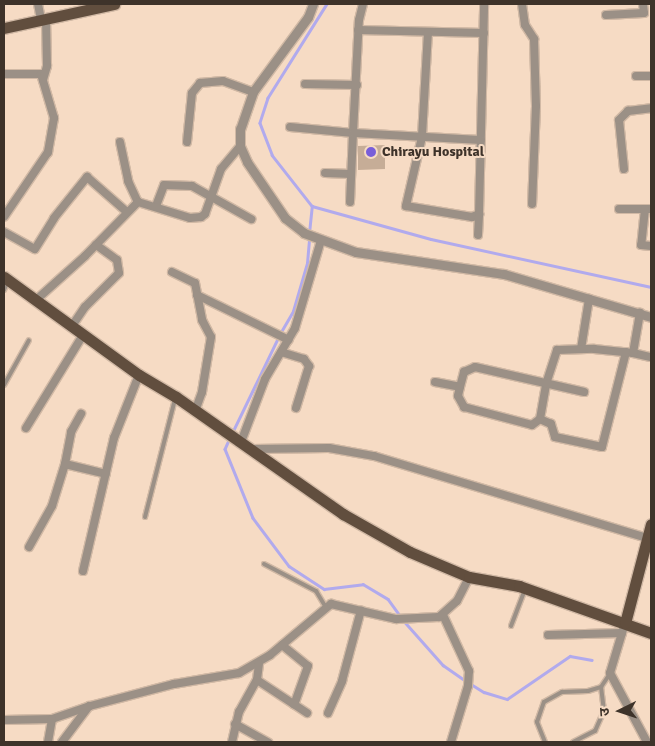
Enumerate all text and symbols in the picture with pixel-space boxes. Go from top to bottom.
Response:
place label: Chirayu Hospital [382,144,484,160]
marker: Chirayu Hospital [364,145,378,159]
north arrow [595,686,645,736]
text: उ [596,707,613,717]

